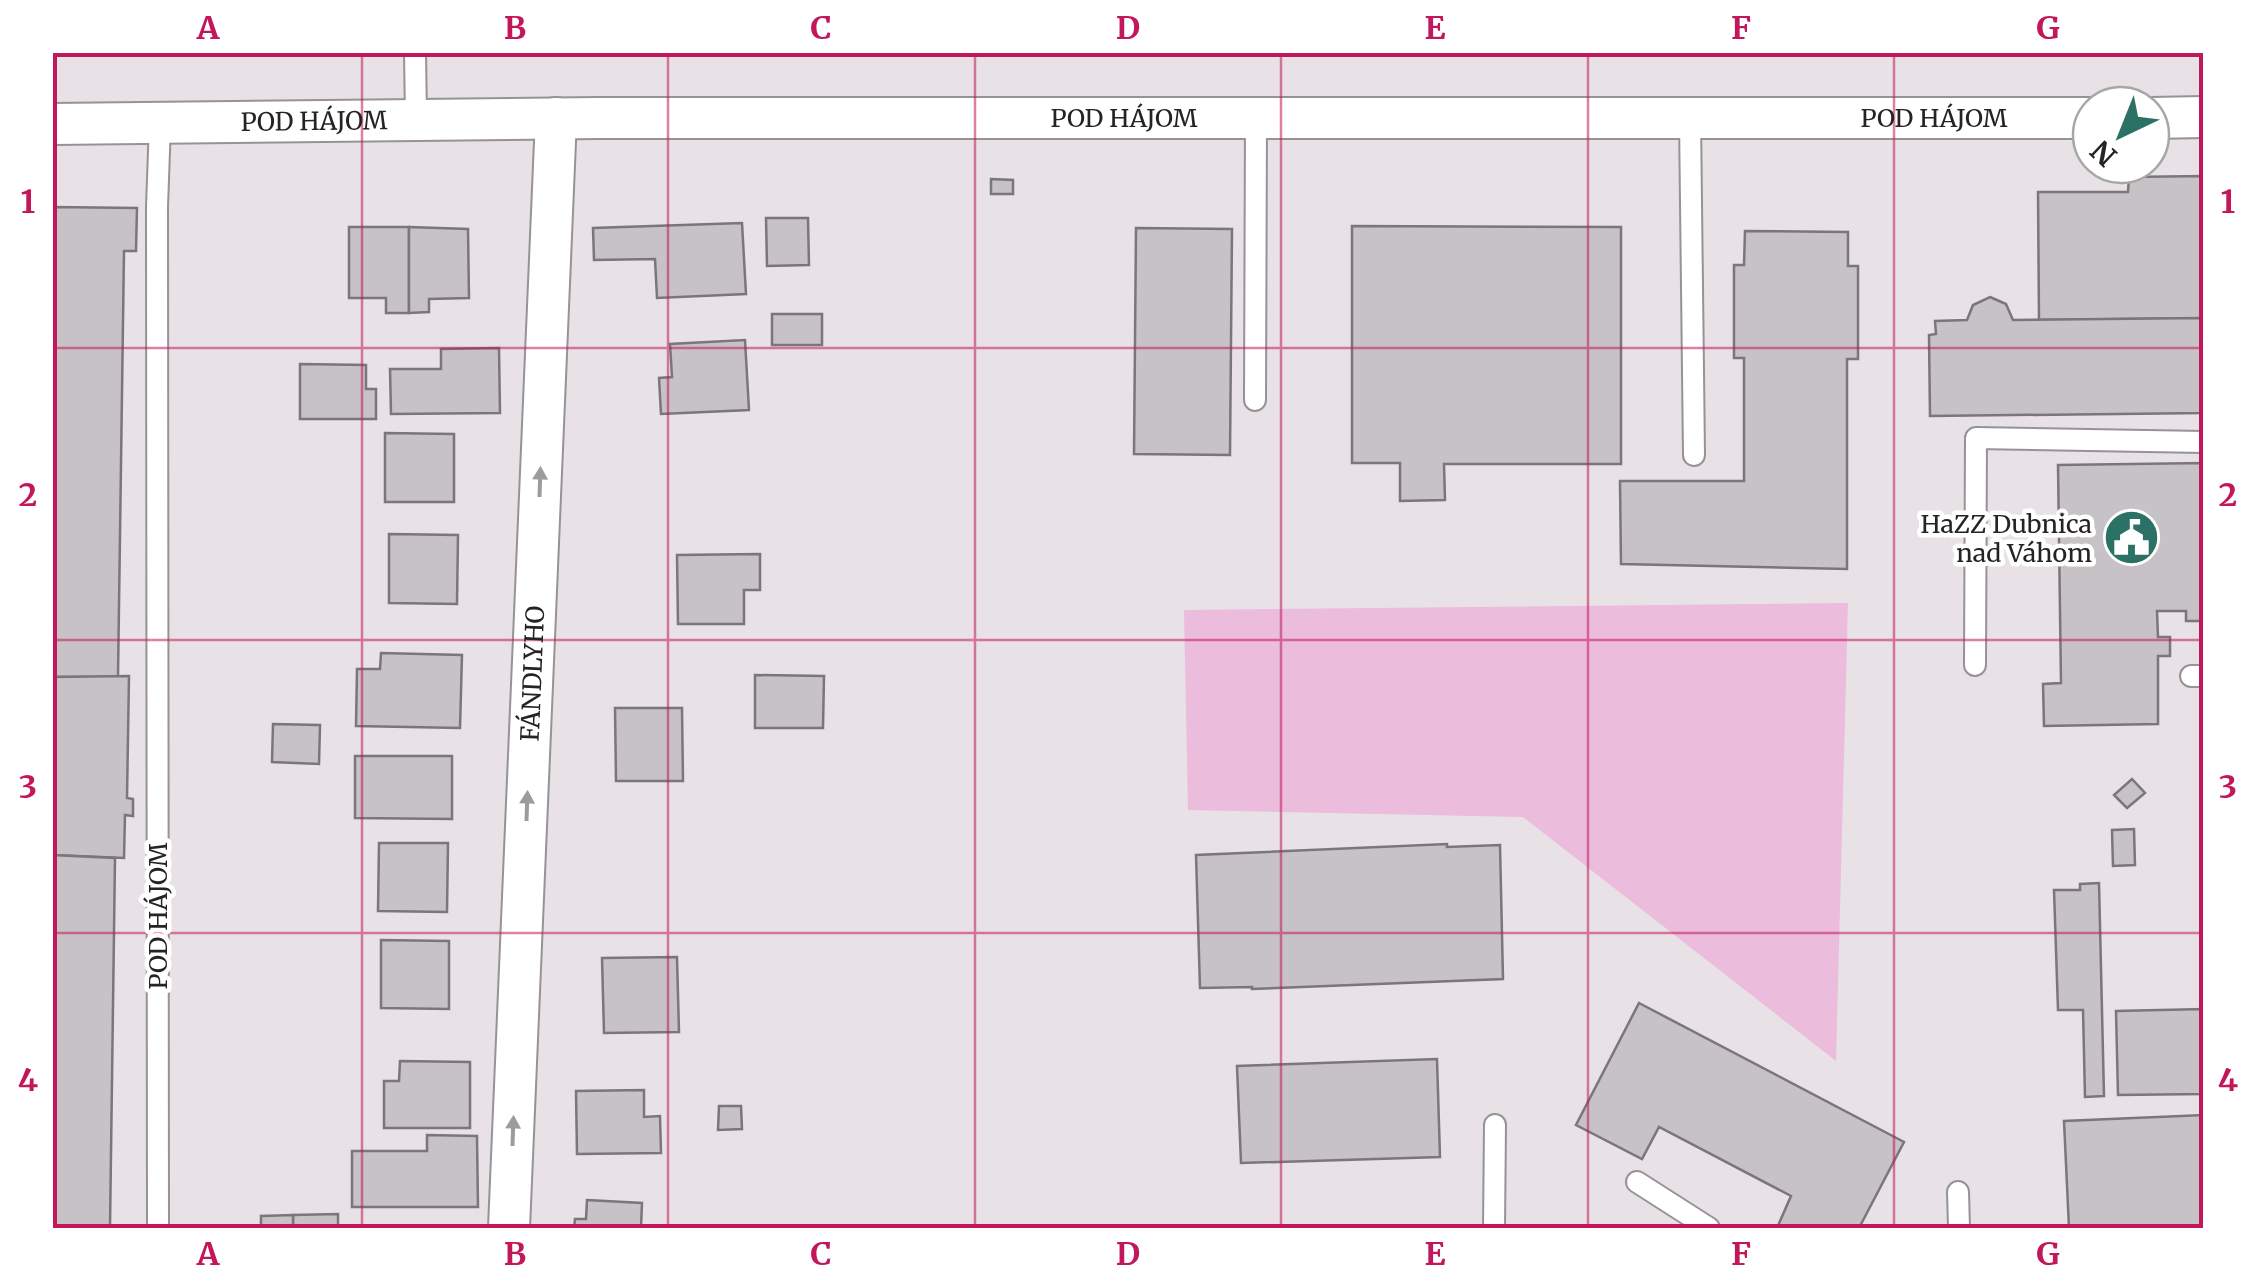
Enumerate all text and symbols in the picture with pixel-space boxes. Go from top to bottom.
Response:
text: A [196,8,221,48]
text: B [504,8,526,48]
text: C [810,8,832,48]
text: D [1116,8,1140,48]
text: E [1425,8,1446,48]
text: F [1731,8,1751,48]
text: G [2036,8,2060,48]
north arrow [2071,85,2171,185]
street label: POD HÁJOM [1051,102,1198,134]
street label: POD HÁJOM [1861,102,2008,134]
street label: POD HÁJOM [240,104,388,138]
text: N [2084,133,2124,174]
text: 1 [21,182,36,222]
text: 1 [2221,182,2236,222]
one-way arrow [533,465,549,497]
text: 2 [19,475,37,515]
text: 2 [2219,475,2237,515]
place label: HaZZ Dubnica nad Váhom [1921,508,2092,569]
public building icon: HaZZ Dubnica nad Váhom [2101,508,2161,568]
street label: FÁNDLYHO [514,605,551,742]
text: 3 [19,767,37,807]
text: 3 [2219,767,2237,807]
one-way arrow [519,790,535,822]
street label: POD HÁJOM [142,842,174,989]
text: 4 [18,1060,38,1100]
text: 4 [2218,1060,2238,1100]
one-way arrow [506,1115,522,1147]
text: A [196,1234,221,1274]
text: B [504,1234,526,1274]
text: C [810,1234,832,1274]
text: D [1116,1234,1140,1274]
text: E [1425,1234,1446,1274]
text: F [1731,1234,1751,1274]
text: G [2036,1234,2060,1274]

